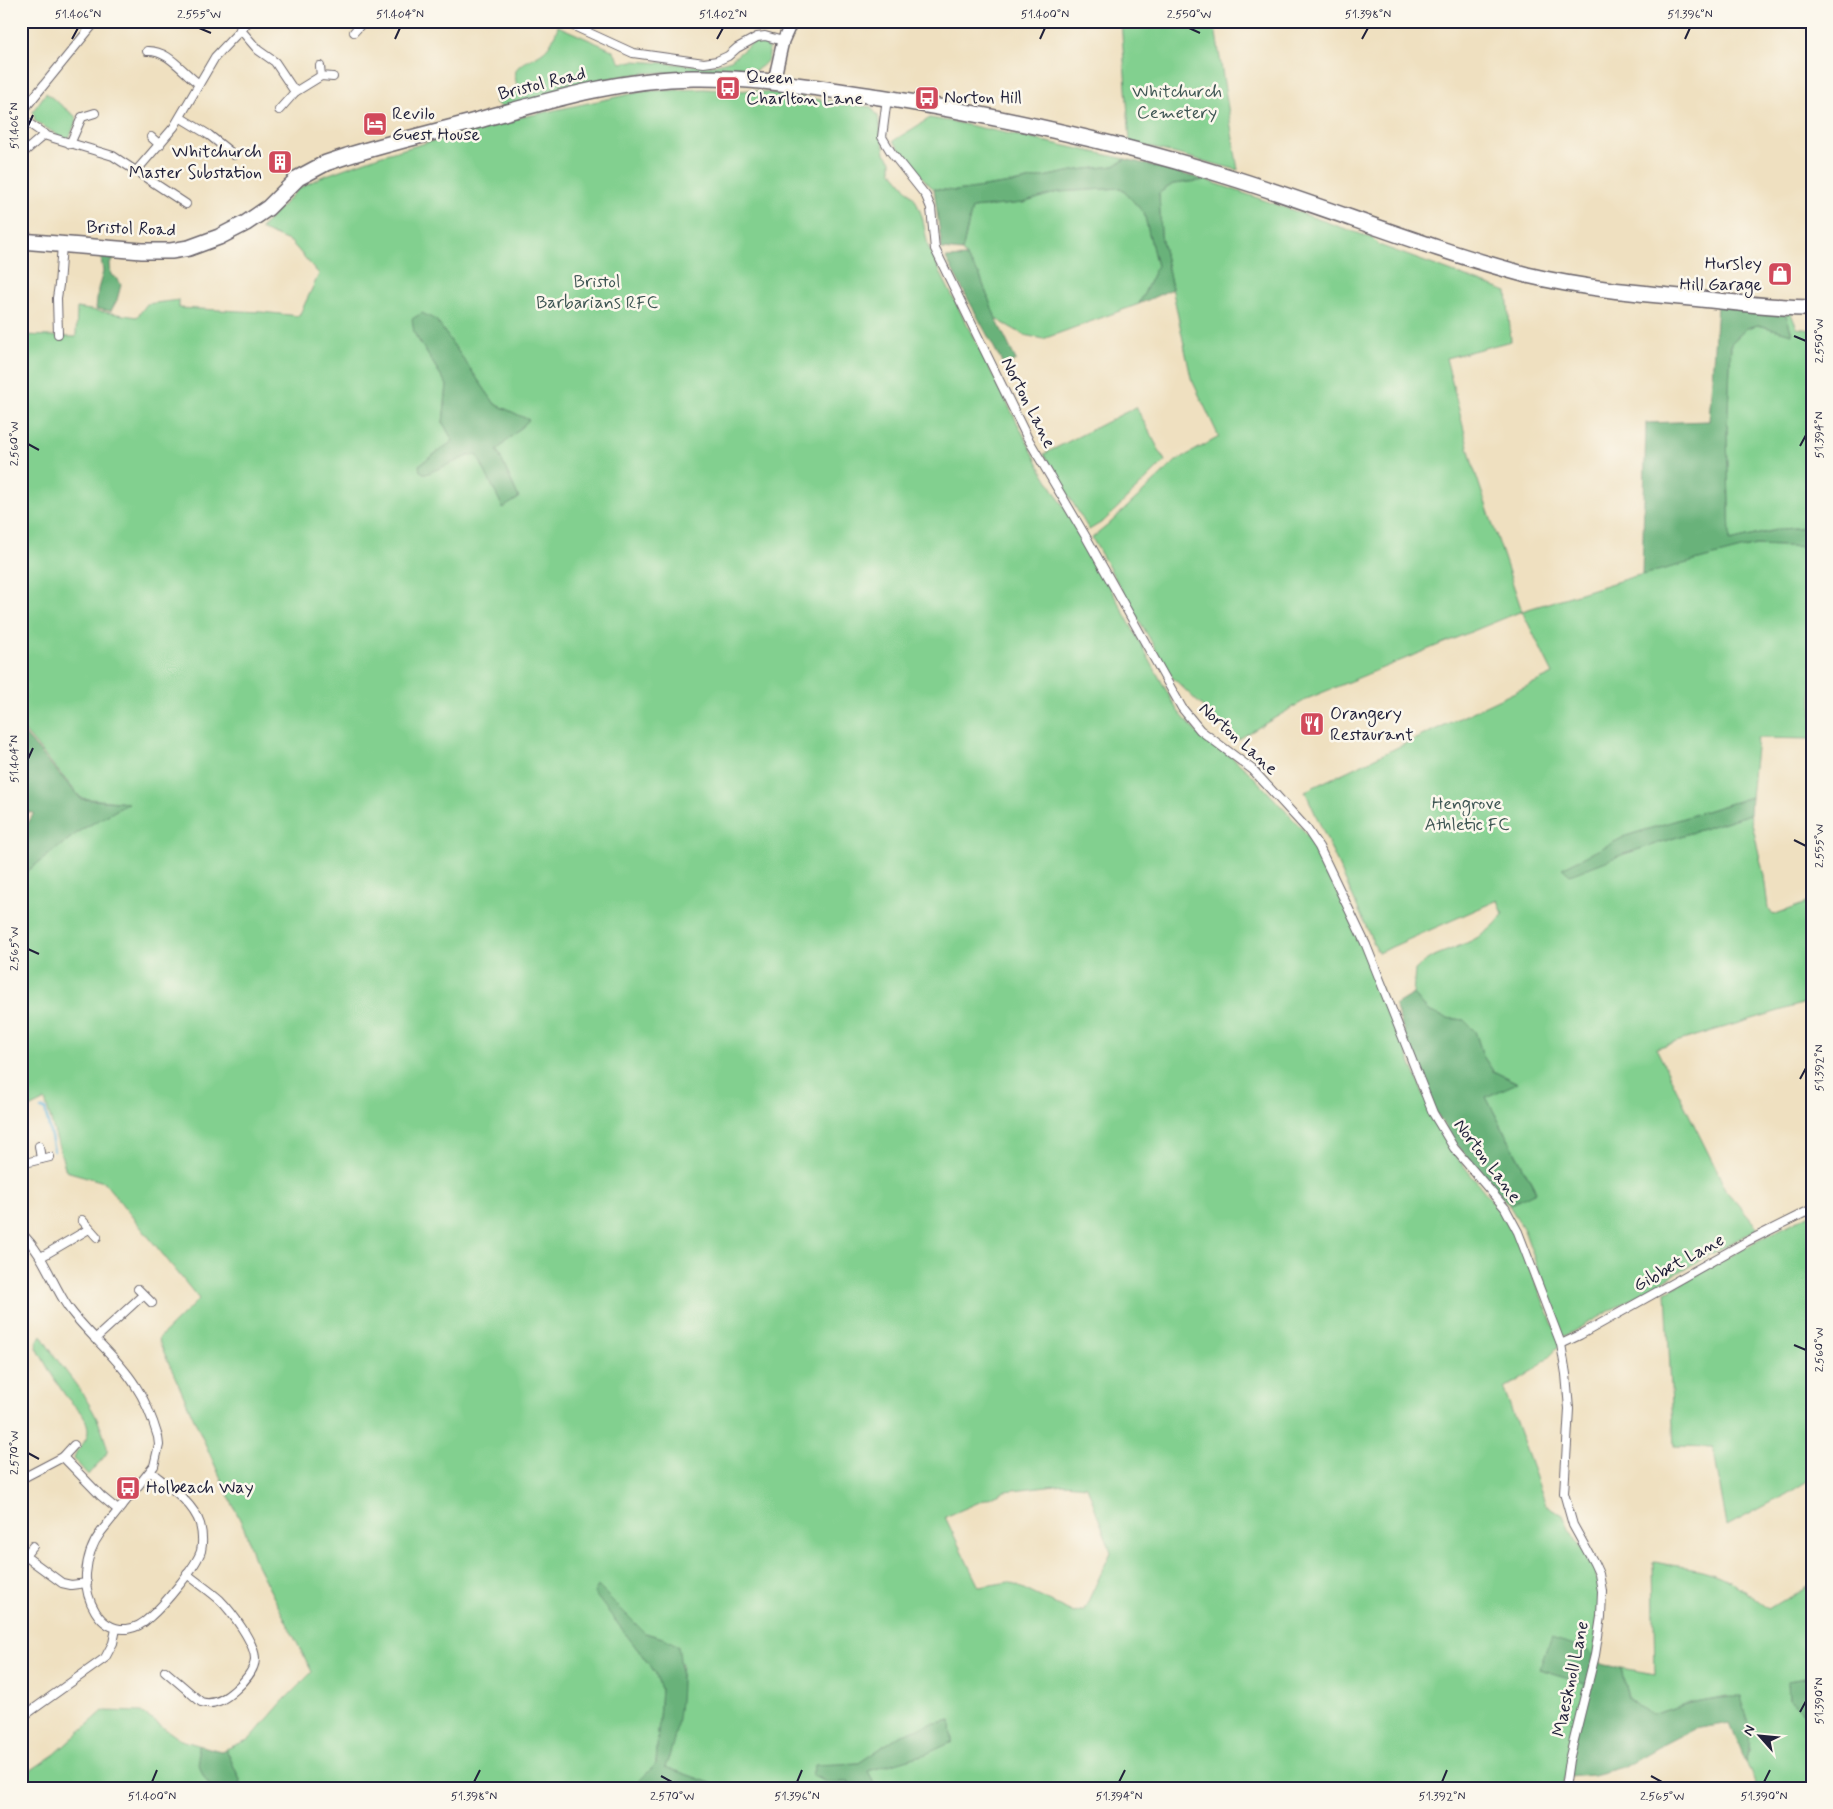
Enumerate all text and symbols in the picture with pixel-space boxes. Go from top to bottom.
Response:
text: 51.406°N [55,7,101,23]
text: 2.555°W [177,7,221,23]
text: 51.404°N [376,7,424,23]
text: 51.402°N [699,7,747,23]
text: 51.400°N [1021,7,1069,23]
text: 2.550°W [1167,7,1211,23]
text: 51.398°N [1345,7,1391,23]
text: 51.396°N [1667,7,1713,23]
street label: Bristol Road [496,62,588,106]
place label: Queen Charlton Lane [746,66,863,111]
bus stop icon: Queen Charlton Lane [715,75,741,101]
park label: Whitchurch Cemetery [1132,80,1222,125]
bus stop icon: Norton Hill [914,85,940,111]
place label: Norton Hill [944,86,1022,110]
place label: Revilo Guest House [392,102,480,147]
text: 51.406°N [7,103,23,149]
hotel icon: Revilo Guest House [362,111,388,137]
place label: Whitchurch Master Substation [129,140,262,185]
building icon: Whitchurch Master Substation [267,149,293,175]
street label: Bristol Road [86,215,176,243]
place label: Hursley Hill Garage [1679,252,1762,298]
shop icon: Hursley Hill Garage [1767,261,1793,287]
park label: Bristol Barbarians RFC [536,270,658,315]
text: 2.550°W [1812,319,1828,363]
street label: Norton Lane [995,354,1061,453]
text: 51.394°N [1812,412,1828,458]
text: 2.560°W [7,422,23,466]
street label: Norton Lane [1193,697,1283,781]
place label: Orangery Restaurant [1330,702,1414,747]
restaurant icon: Orangery Restaurant [1299,711,1325,737]
text: 51.404°N [7,735,23,783]
park label: Hengrove Athletic FC [1424,792,1510,837]
text: 2.555°W [1812,824,1828,868]
text: 2.565°W [7,927,23,971]
text: 51.392°N [1812,1045,1828,1091]
street label: Norton Lane [1448,1114,1526,1208]
street label: Gibbet Lane [1629,1228,1729,1298]
text: 2.560°W [1812,1328,1828,1372]
text: 2.570°W [7,1431,23,1475]
bus stop icon: Holbeach Way [115,1475,141,1501]
place label: Holbeach Way [146,1476,254,1500]
street label: Maesknoll Lane [1547,1619,1595,1739]
text: 51.390°N [1812,1677,1828,1725]
north arrow [1736,1712,1786,1762]
text: N [1739,1722,1759,1739]
text: 51.400°N [128,1789,176,1805]
text: 51.398°N [451,1789,497,1805]
text: 2.570°W [650,1789,694,1805]
text: 51.396°N [774,1789,820,1805]
text: 51.394°N [1096,1789,1142,1805]
text: 51.392°N [1419,1789,1465,1805]
text: 2.565°W [1640,1789,1684,1805]
text: 51.390°N [1740,1789,1788,1805]

